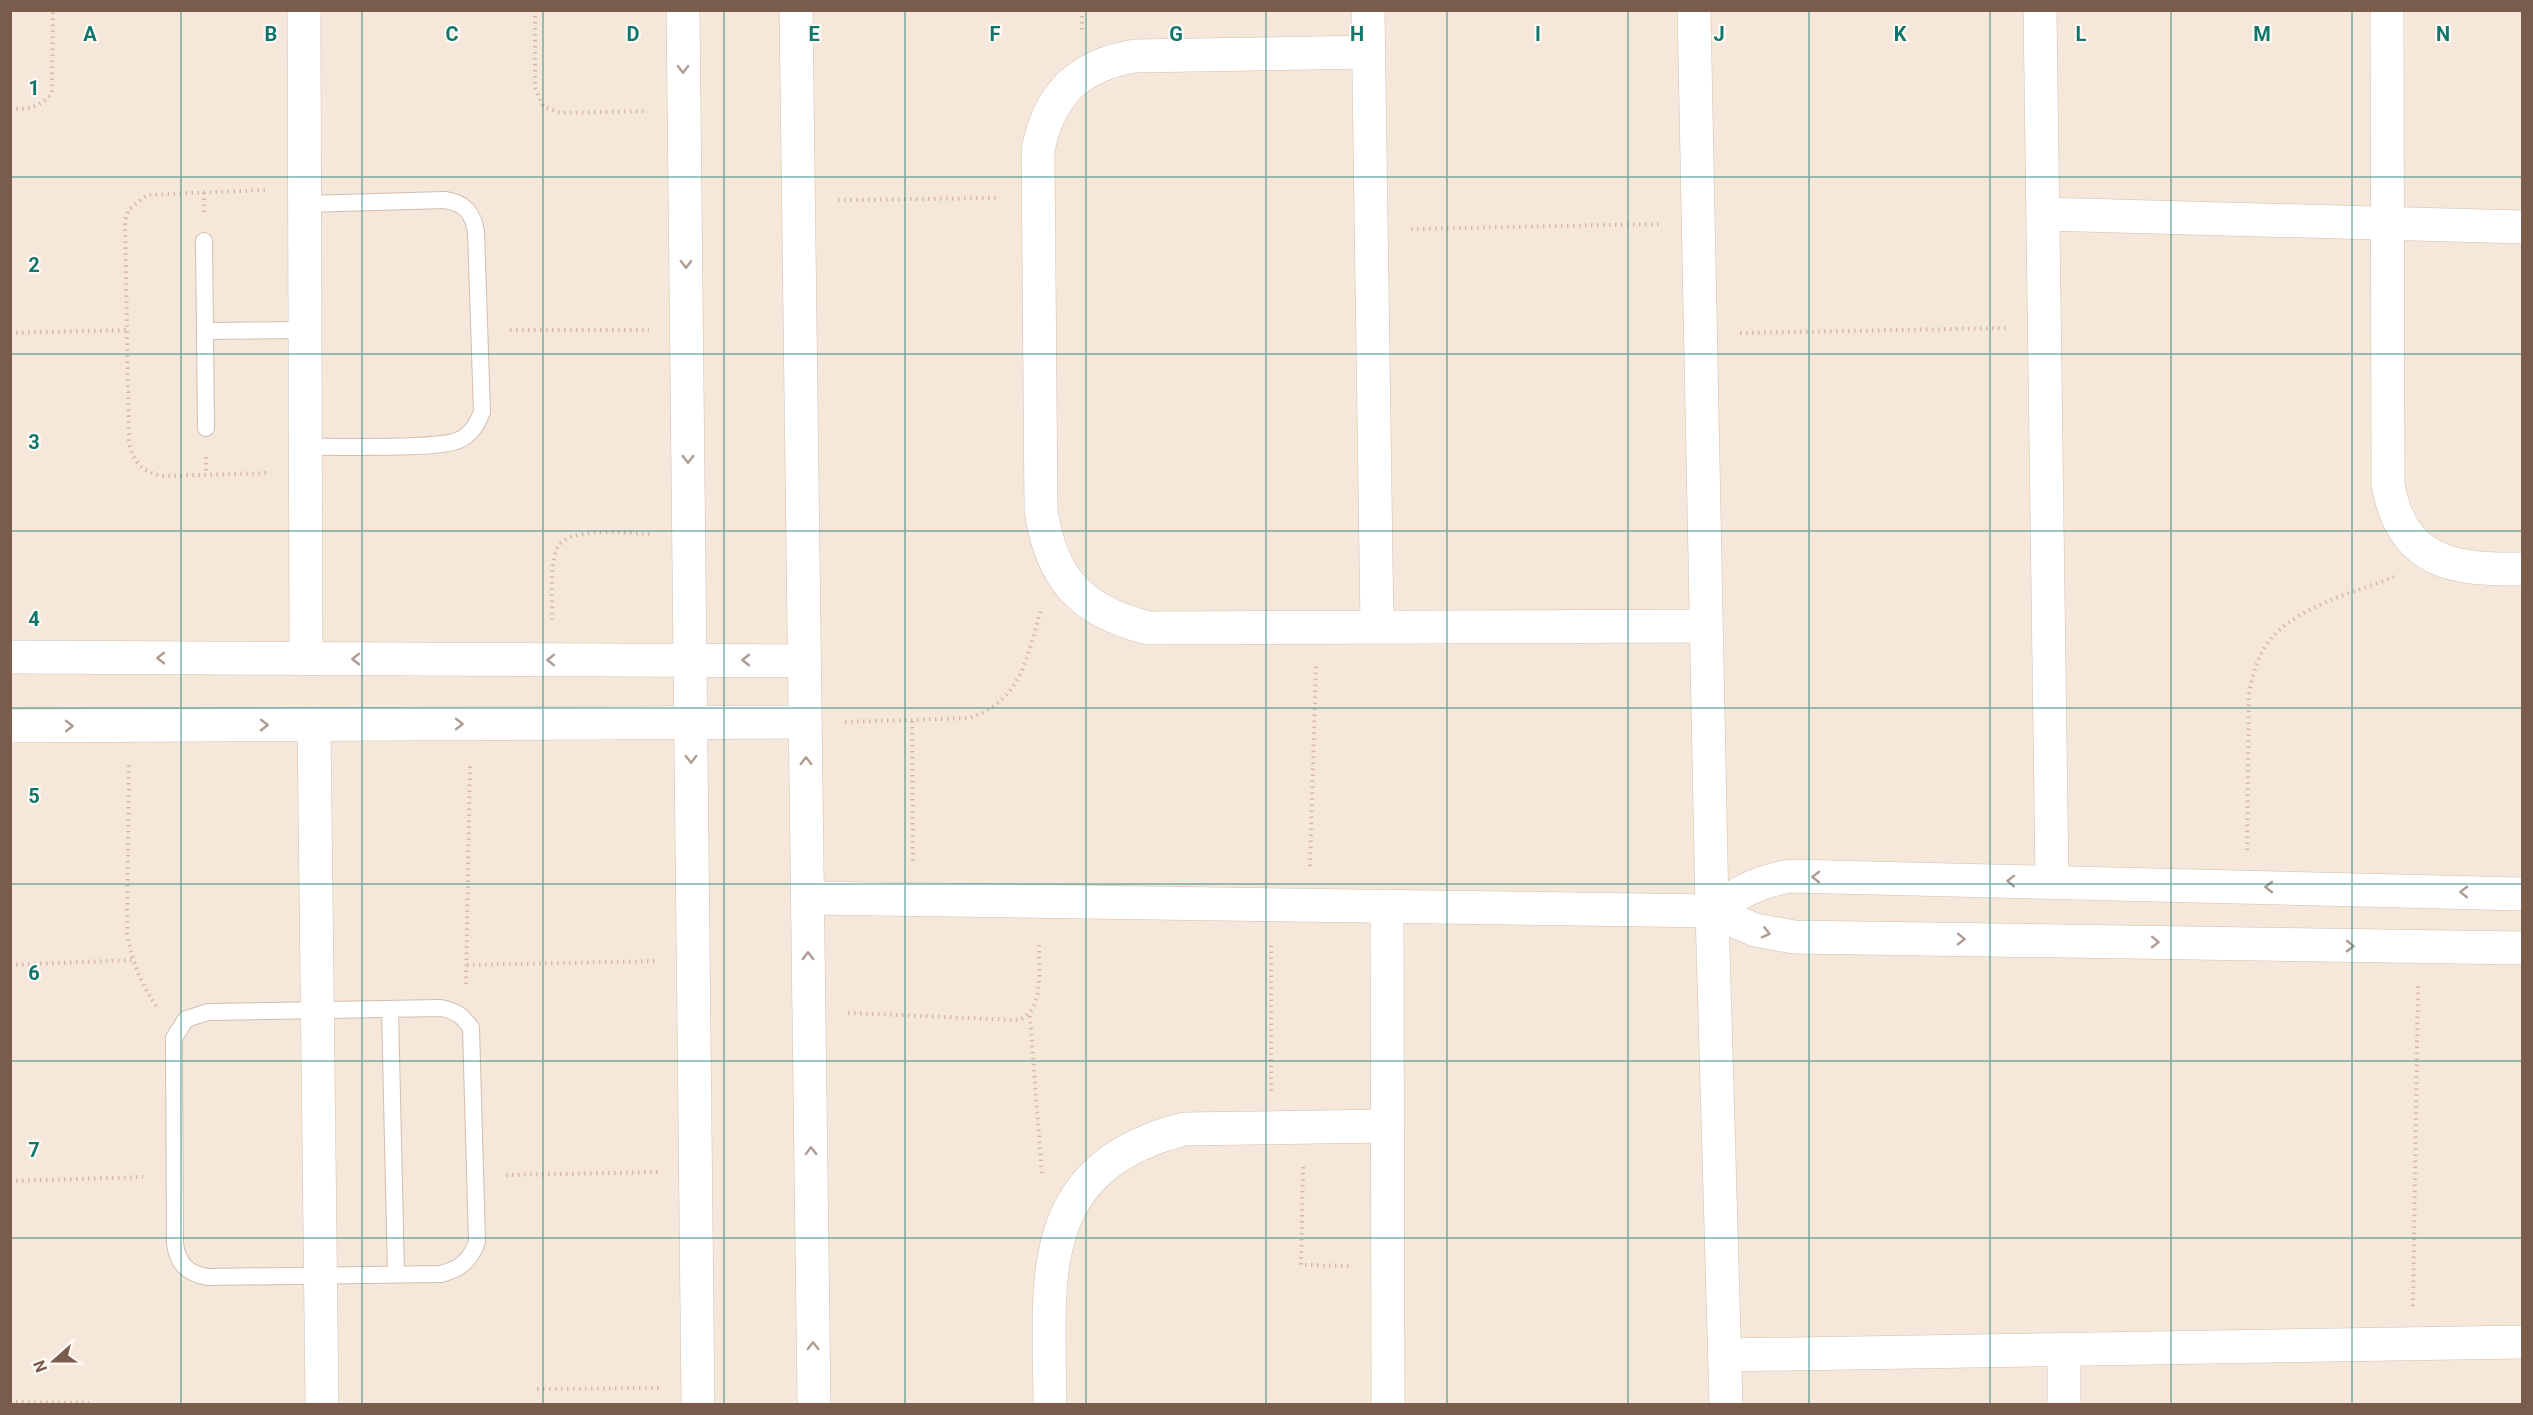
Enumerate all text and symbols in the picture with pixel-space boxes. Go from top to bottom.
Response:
text: A [83,22,97,46]
text: B [265,22,277,46]
text: C [445,22,459,46]
text: D [627,22,640,46]
text: E [808,22,820,46]
text: F [990,22,1001,46]
text: G [1169,22,1183,46]
text: H [1350,22,1364,46]
text: I [1535,22,1541,46]
text: J [1713,22,1725,46]
text: K [1894,22,1907,46]
text: L [2076,22,2087,46]
text: M [2253,22,2271,46]
text: N [2436,22,2450,46]
one-way arrow [677,64,690,73]
text: 1 [28,76,40,100]
text: 2 [28,253,40,277]
one-way arrow [680,259,692,268]
text: 3 [28,430,40,454]
one-way arrow [682,454,694,463]
text: 4 [28,607,40,631]
one-way arrow [156,652,165,664]
one-way arrow [351,653,360,665]
one-way arrow [546,654,555,666]
one-way arrow [741,654,750,667]
one-way arrow [454,718,463,730]
one-way arrow [259,719,268,731]
one-way arrow [64,720,73,732]
one-way arrow [685,754,697,763]
one-way arrow [800,757,812,766]
text: 5 [28,784,40,808]
one-way arrow [1812,870,1821,883]
one-way arrow [2007,874,2016,887]
one-way arrow [2265,881,2274,893]
one-way arrow [2460,886,2469,898]
one-way arrow [1761,926,1771,939]
one-way arrow [1956,933,1965,945]
one-way arrow [2151,936,2160,949]
one-way arrow [2346,939,2355,952]
one-way arrow [802,952,814,961]
text: 6 [28,961,40,985]
text: 7 [28,1138,40,1162]
one-way arrow [804,1147,817,1156]
north arrow [24,1331,84,1391]
one-way arrow [807,1342,819,1351]
text: N [30,1358,51,1375]

